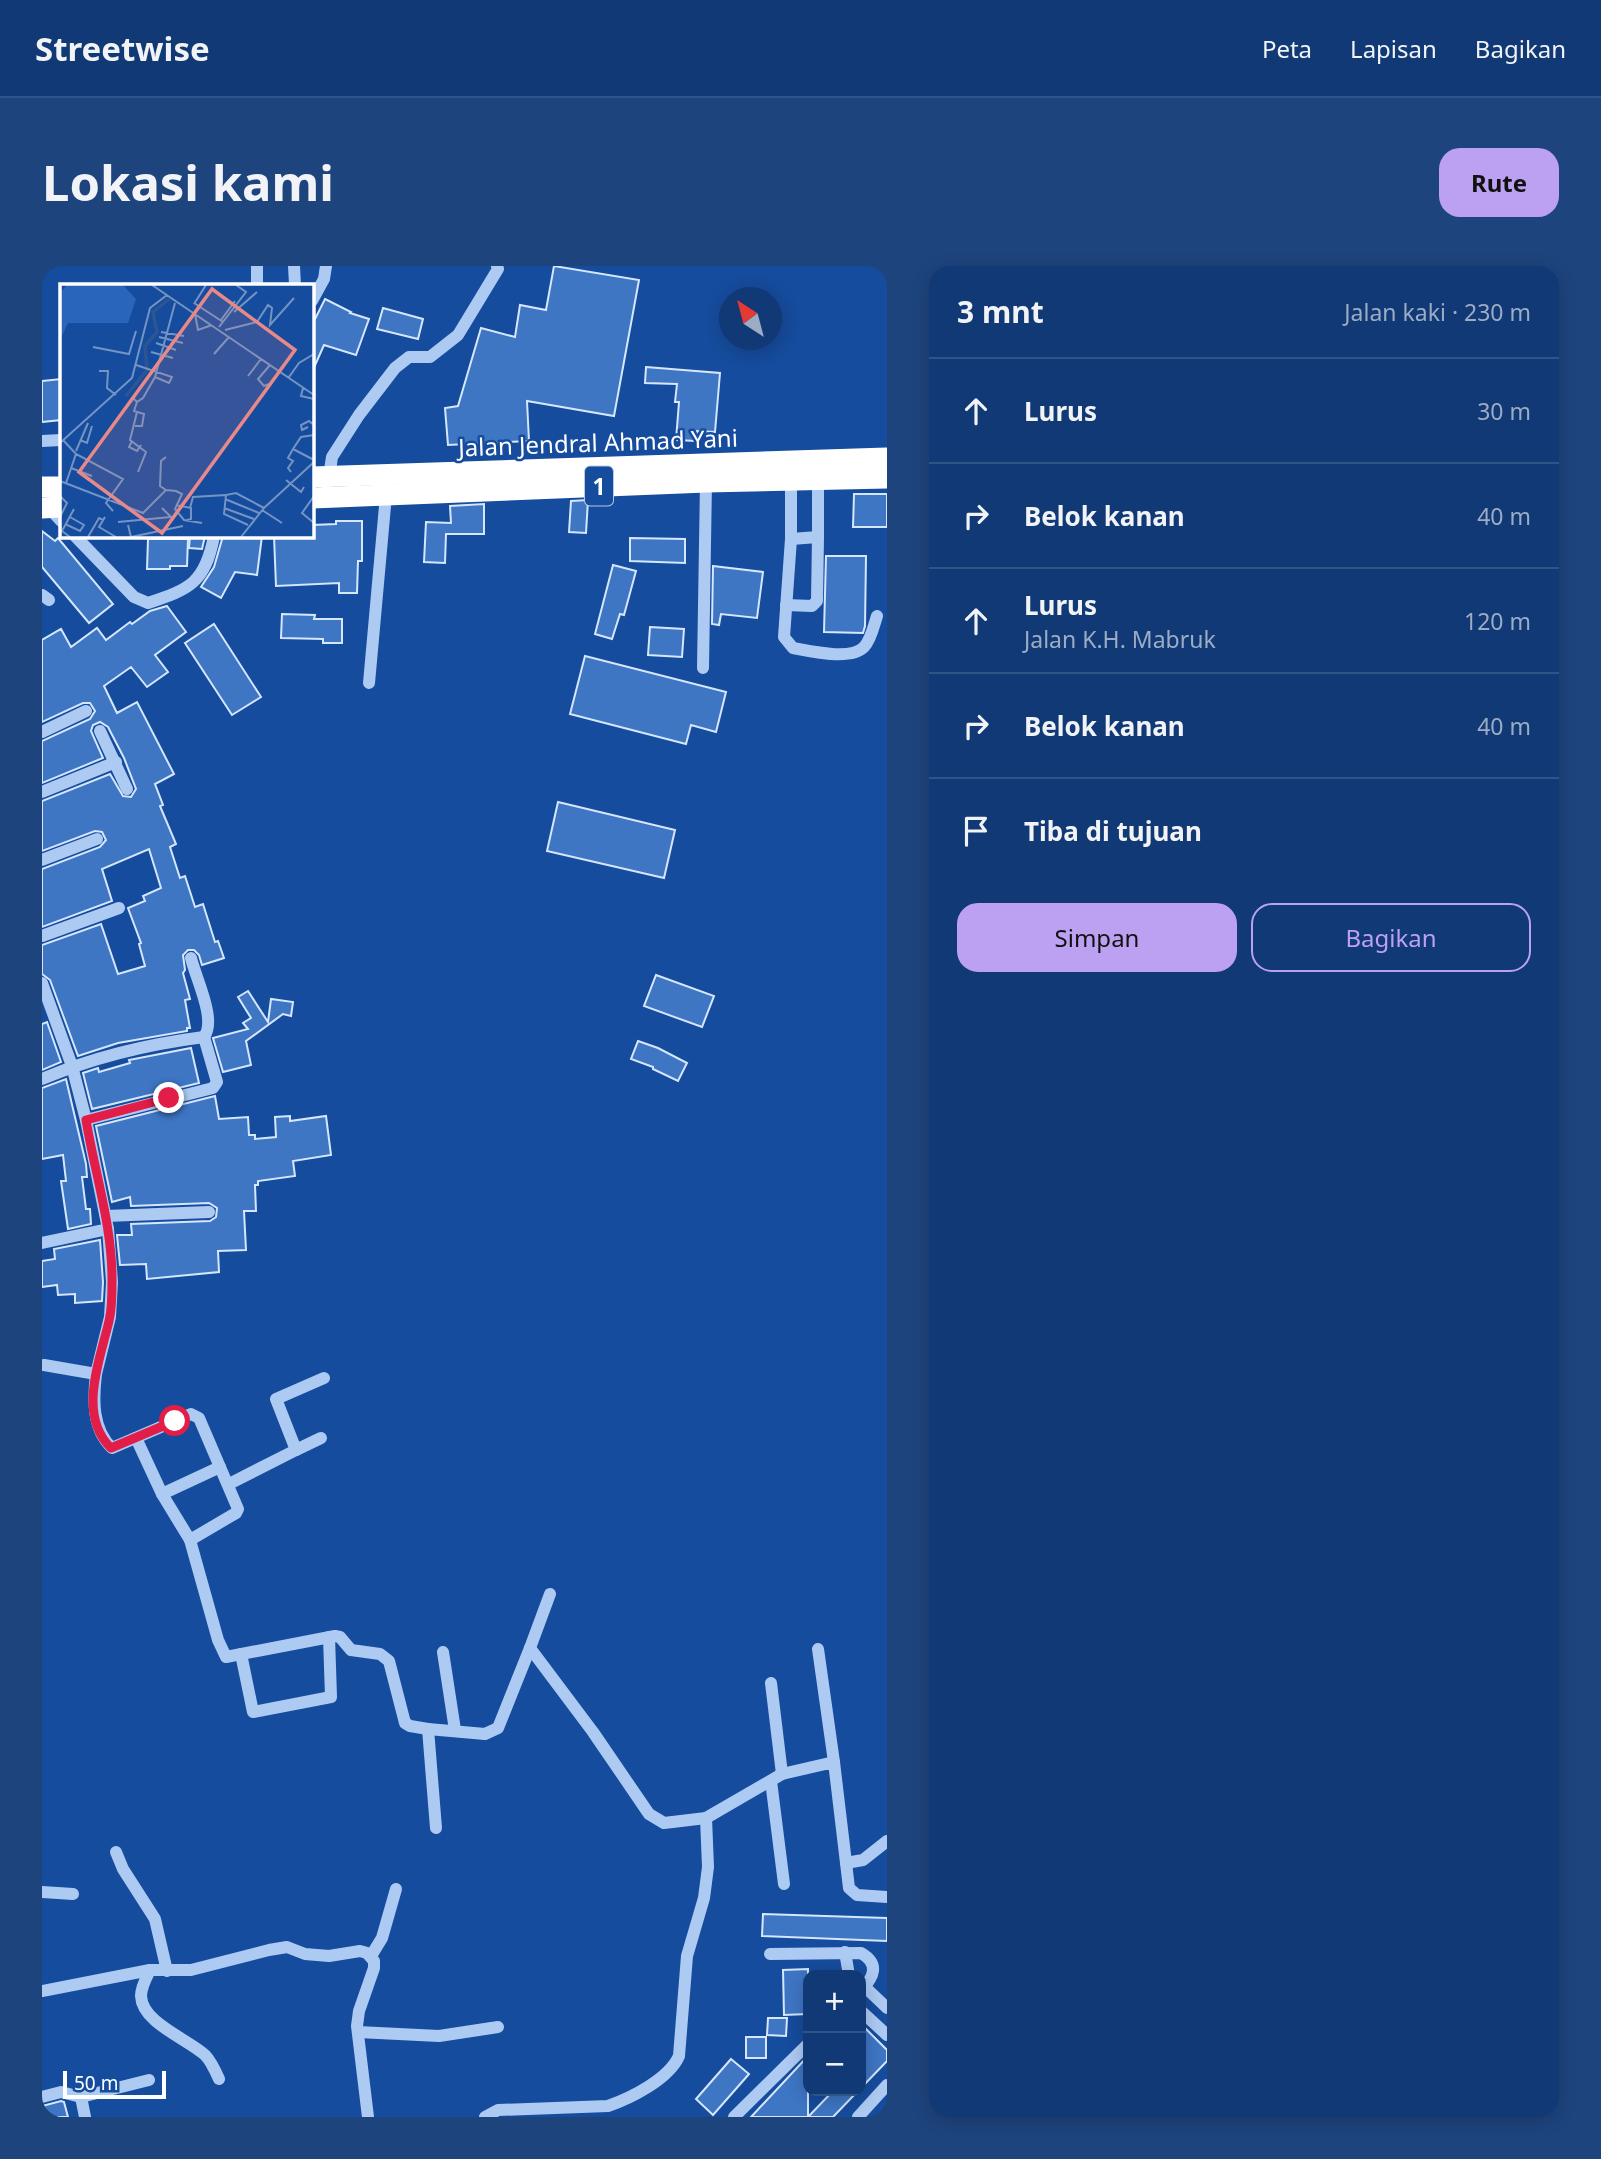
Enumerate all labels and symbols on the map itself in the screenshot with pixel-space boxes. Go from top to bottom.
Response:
inset map [60,284,313,537]
north arrow [719,287,782,350]
street label: Jalan Jendral Ahmad Yani [456,421,738,463]
road number: 1 [585,466,613,506]
route end [153,1082,184,1113]
route start [159,1405,190,1436]
scale bar [63,2068,166,2100]

